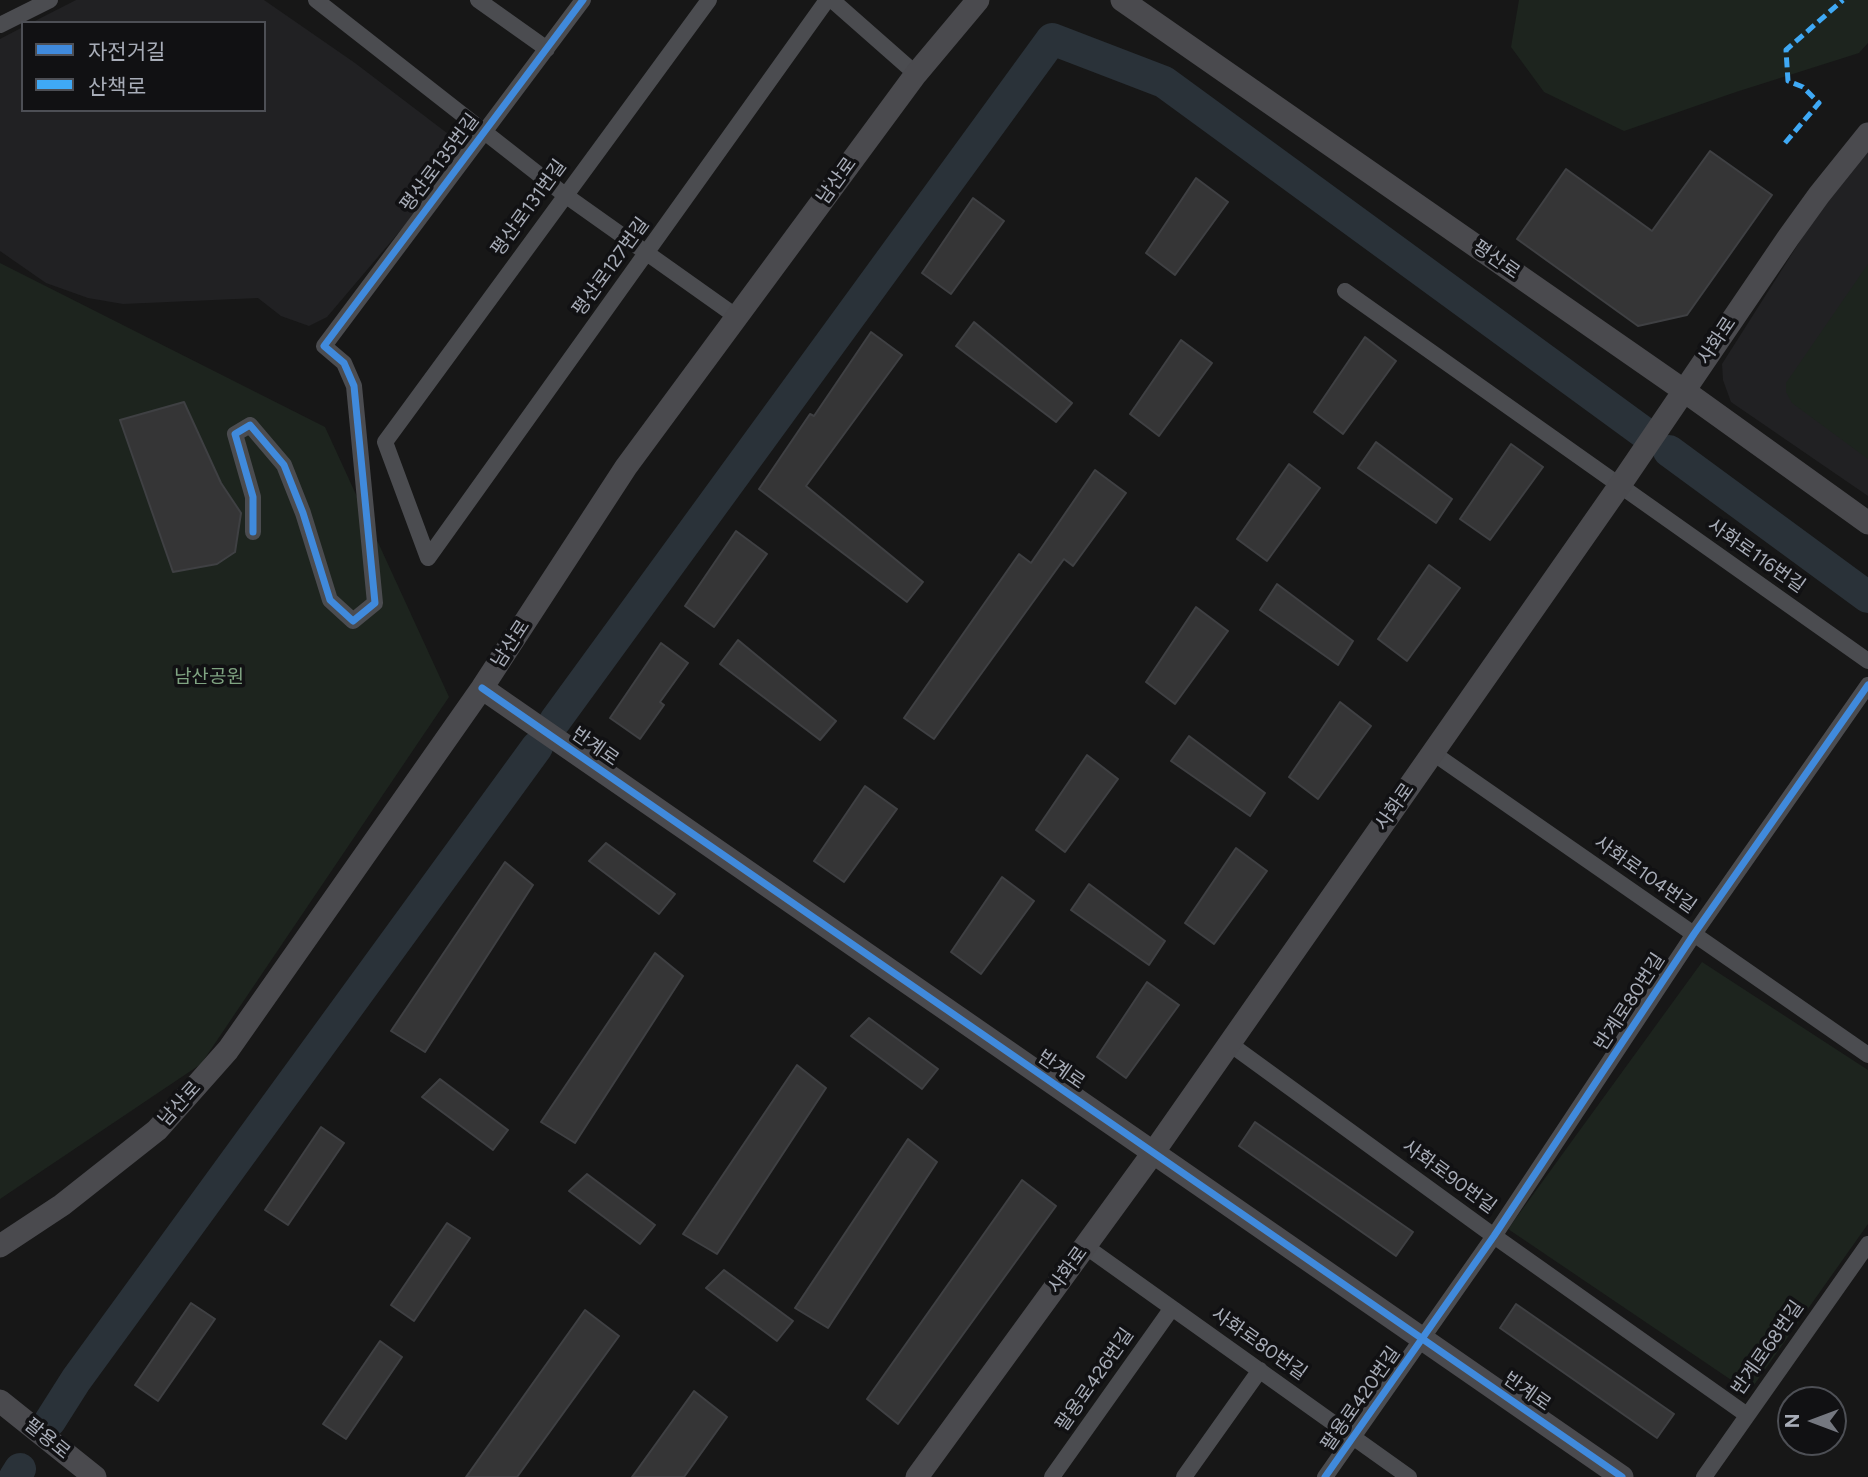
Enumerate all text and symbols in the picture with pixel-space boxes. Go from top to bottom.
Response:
legend [21,21,266,112]
text: 자전거길 [88,39,165,64]
text: 산책로 [88,74,146,99]
street label: 평산로135번길 [396,110,484,216]
street label: 남산로 [812,153,862,209]
street label: 평산로131번길 [486,155,572,261]
street label: 평산로127번길 [568,213,654,321]
street label: 평산로 [1468,236,1524,284]
street label: 사화로 [1693,313,1741,369]
street label: 사화로116번길 [1703,514,1809,598]
street label: 남산로 [487,616,535,672]
park label: 남산공원 [174,666,244,688]
street label: 반계로 [567,723,623,771]
street label: 사화로 [1371,779,1419,835]
street label: 사화로104번길 [1590,831,1700,919]
street label: 반계로80번길 [1590,949,1670,1055]
street label: 반계로 [1033,1046,1089,1094]
street label: 남산로 [154,1077,206,1131]
street label: 사화로90번길 [1398,1135,1500,1219]
street label: 사화로 [1043,1242,1093,1298]
street label: 반계로68번길 [1727,1296,1809,1400]
street label: 사화로80번길 [1207,1303,1311,1385]
street label: 팔용로426번길 [1051,1324,1139,1436]
street label: 팔용로420번길 [1317,1342,1405,1456]
street label: 반계로 [1499,1368,1555,1416]
north arrow [1777,1386,1847,1456]
street label: 팔용로 [19,1414,75,1464]
text: N [1781,1414,1804,1428]

